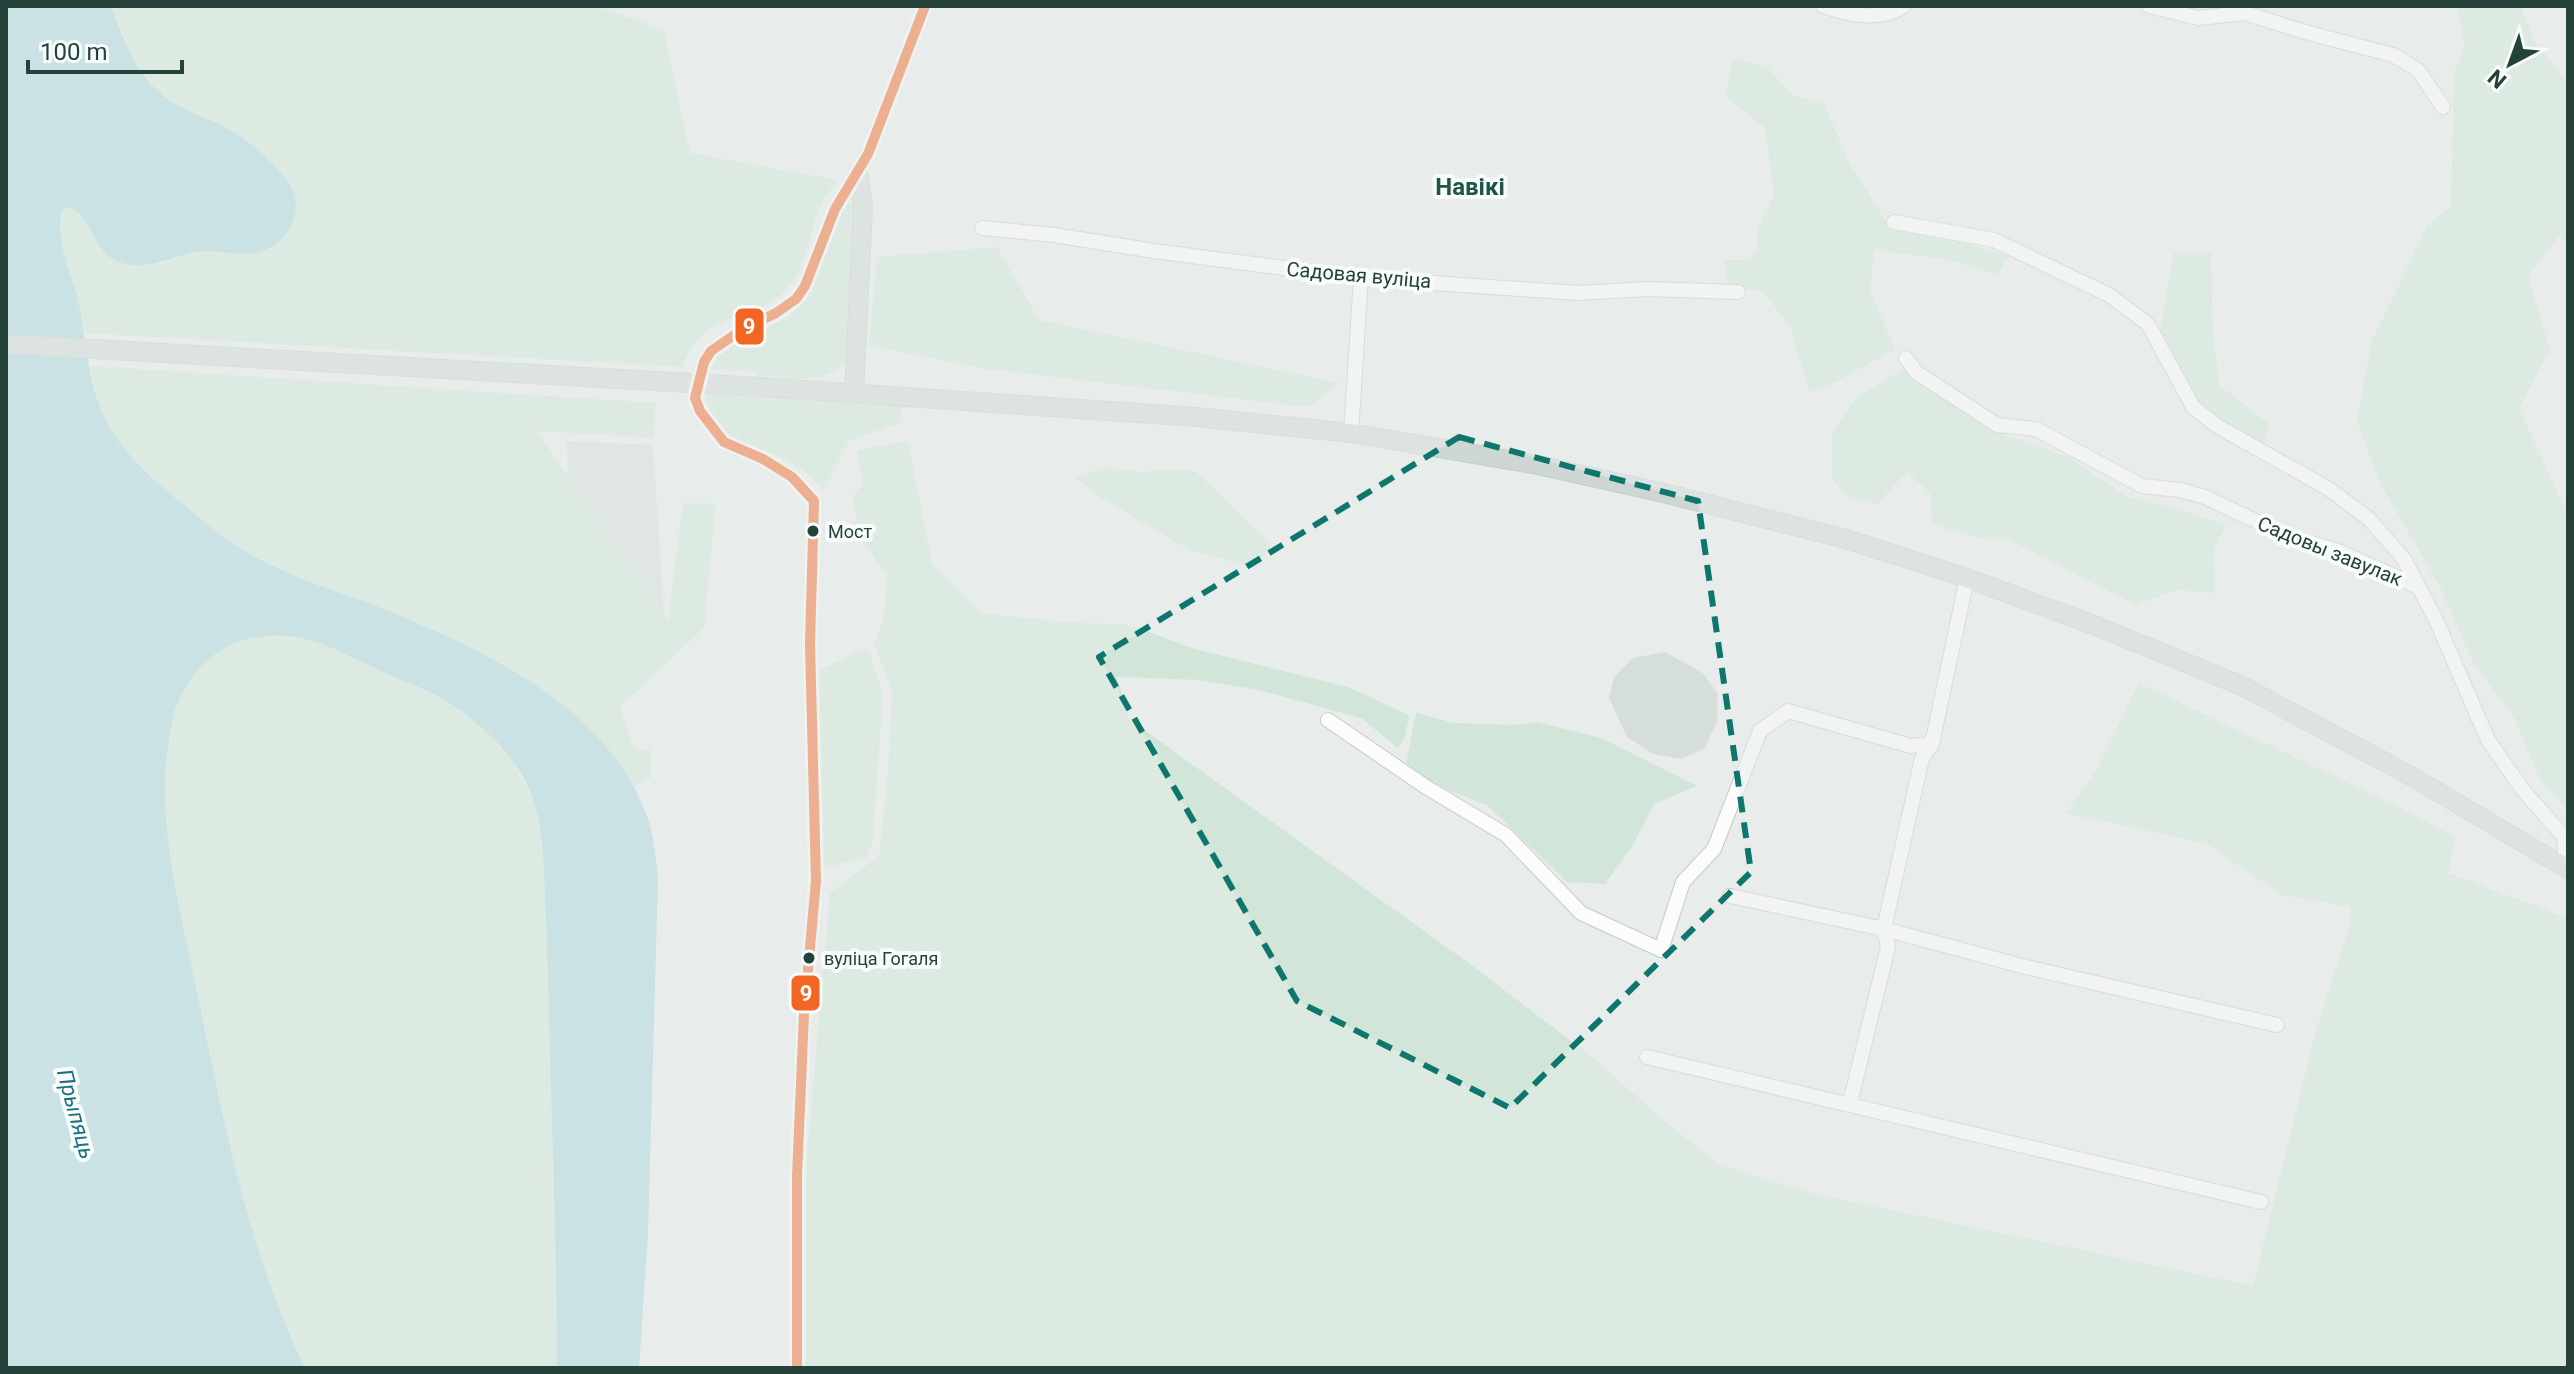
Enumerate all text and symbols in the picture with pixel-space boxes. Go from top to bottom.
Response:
scale bar [28,24,182,74]
north arrow [2470,24,2550,104]
text: 100 m [40,38,107,66]
text: N [2483,64,2511,93]
district label: Навікі [1435,173,1505,201]
street label: Садовая вуліца [1286,257,1432,293]
line badge: 9 [734,307,765,346]
text: 9 [743,314,755,339]
street label: Садовы завулак [2254,511,2406,591]
place label: Мост [828,521,872,542]
marker: Мост [805,523,821,539]
place label: вуліца Гогаля [824,948,938,969]
marker: вуліца Гогаля [801,950,817,966]
line badge: 9 [790,974,821,1012]
text: 9 [800,981,812,1006]
water label: Прыпяць [52,1066,100,1162]

